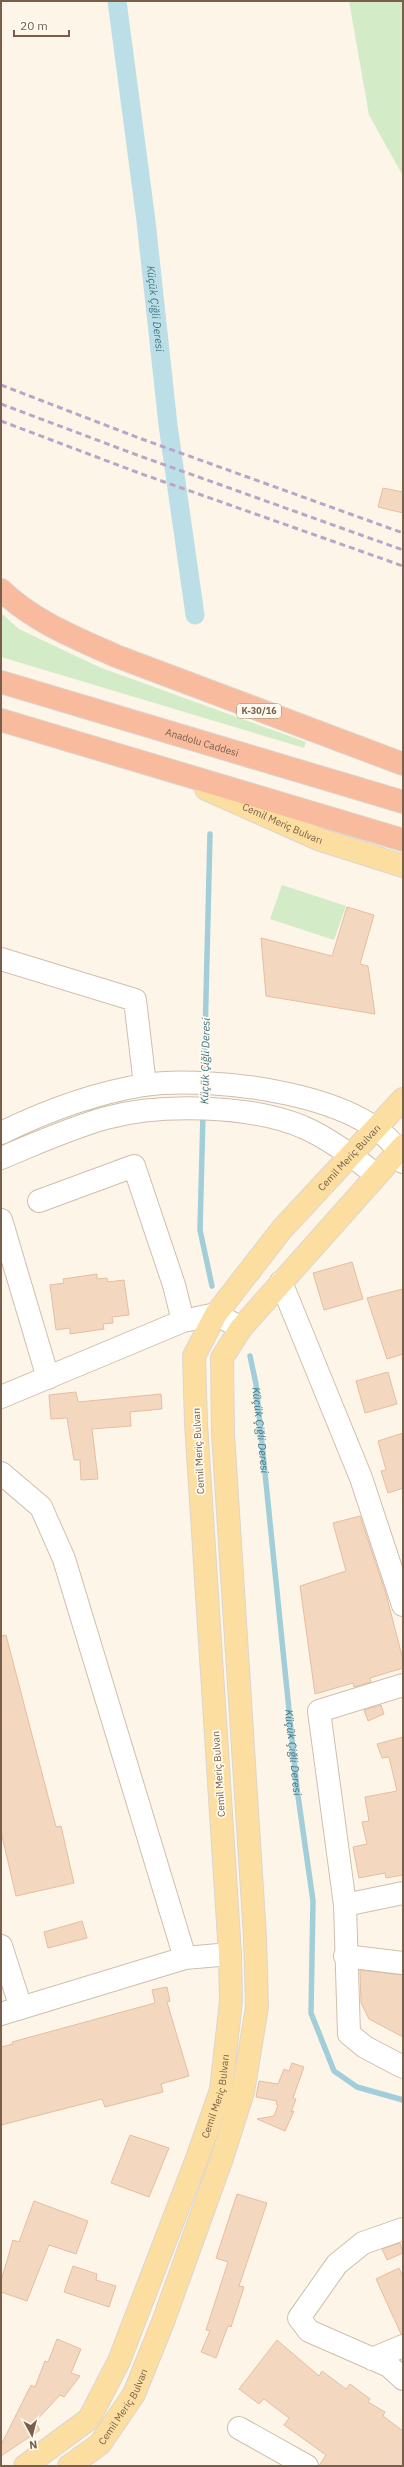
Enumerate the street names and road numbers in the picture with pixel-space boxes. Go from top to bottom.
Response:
road number: K-30/16 [237,704,281,718]
street label: Anadolu Caddesi [164,725,240,760]
street label: Cemil Meriç Bulvarı [240,800,324,847]
street label: Cemil Meriç Bulvarı [315,1122,383,1194]
street label: Cemil Meriç Bulvarı [190,1408,207,1494]
street label: Cemil Meriç Bulvarı [209,1730,228,1817]
street label: Cemil Meriç Bulvarı [199,2054,232,2140]
street label: Cemil Meriç Bulvarı [95,2367,150,2447]

